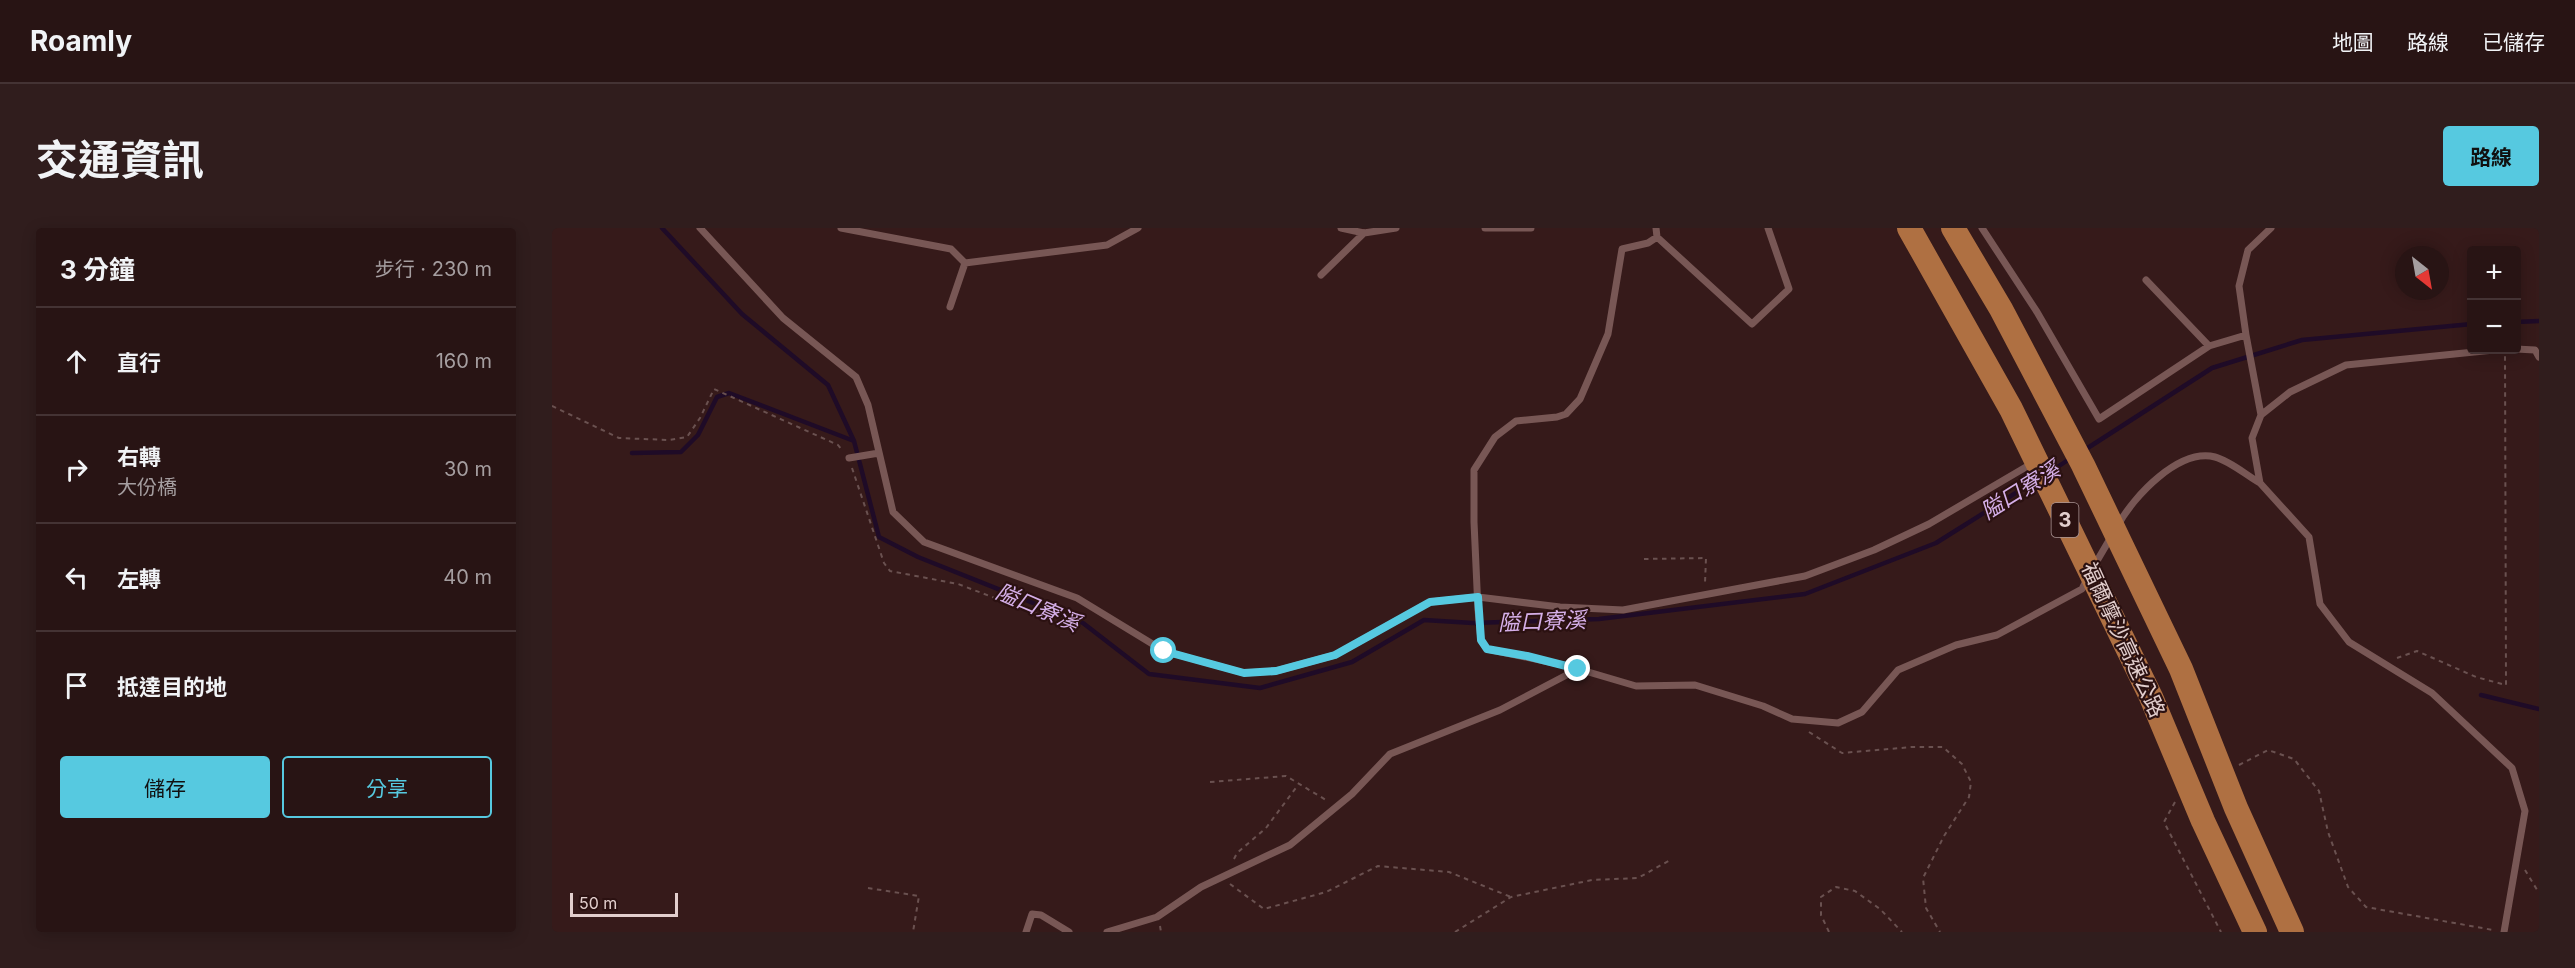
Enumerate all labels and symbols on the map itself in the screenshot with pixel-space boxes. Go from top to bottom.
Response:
north arrow [2395,246,2449,300]
water label: 隘口寮溪 [1976,454,2067,524]
road number: 3 [2052,503,2078,537]
street label: 福爾摩沙高速公路 [2077,558,2170,721]
water label: 隘口寮溪 [992,578,1086,637]
water label: 隘口寮溪 [1498,606,1589,636]
route start [1150,637,1176,663]
route end [1564,655,1590,681]
scale bar [570,890,678,918]

